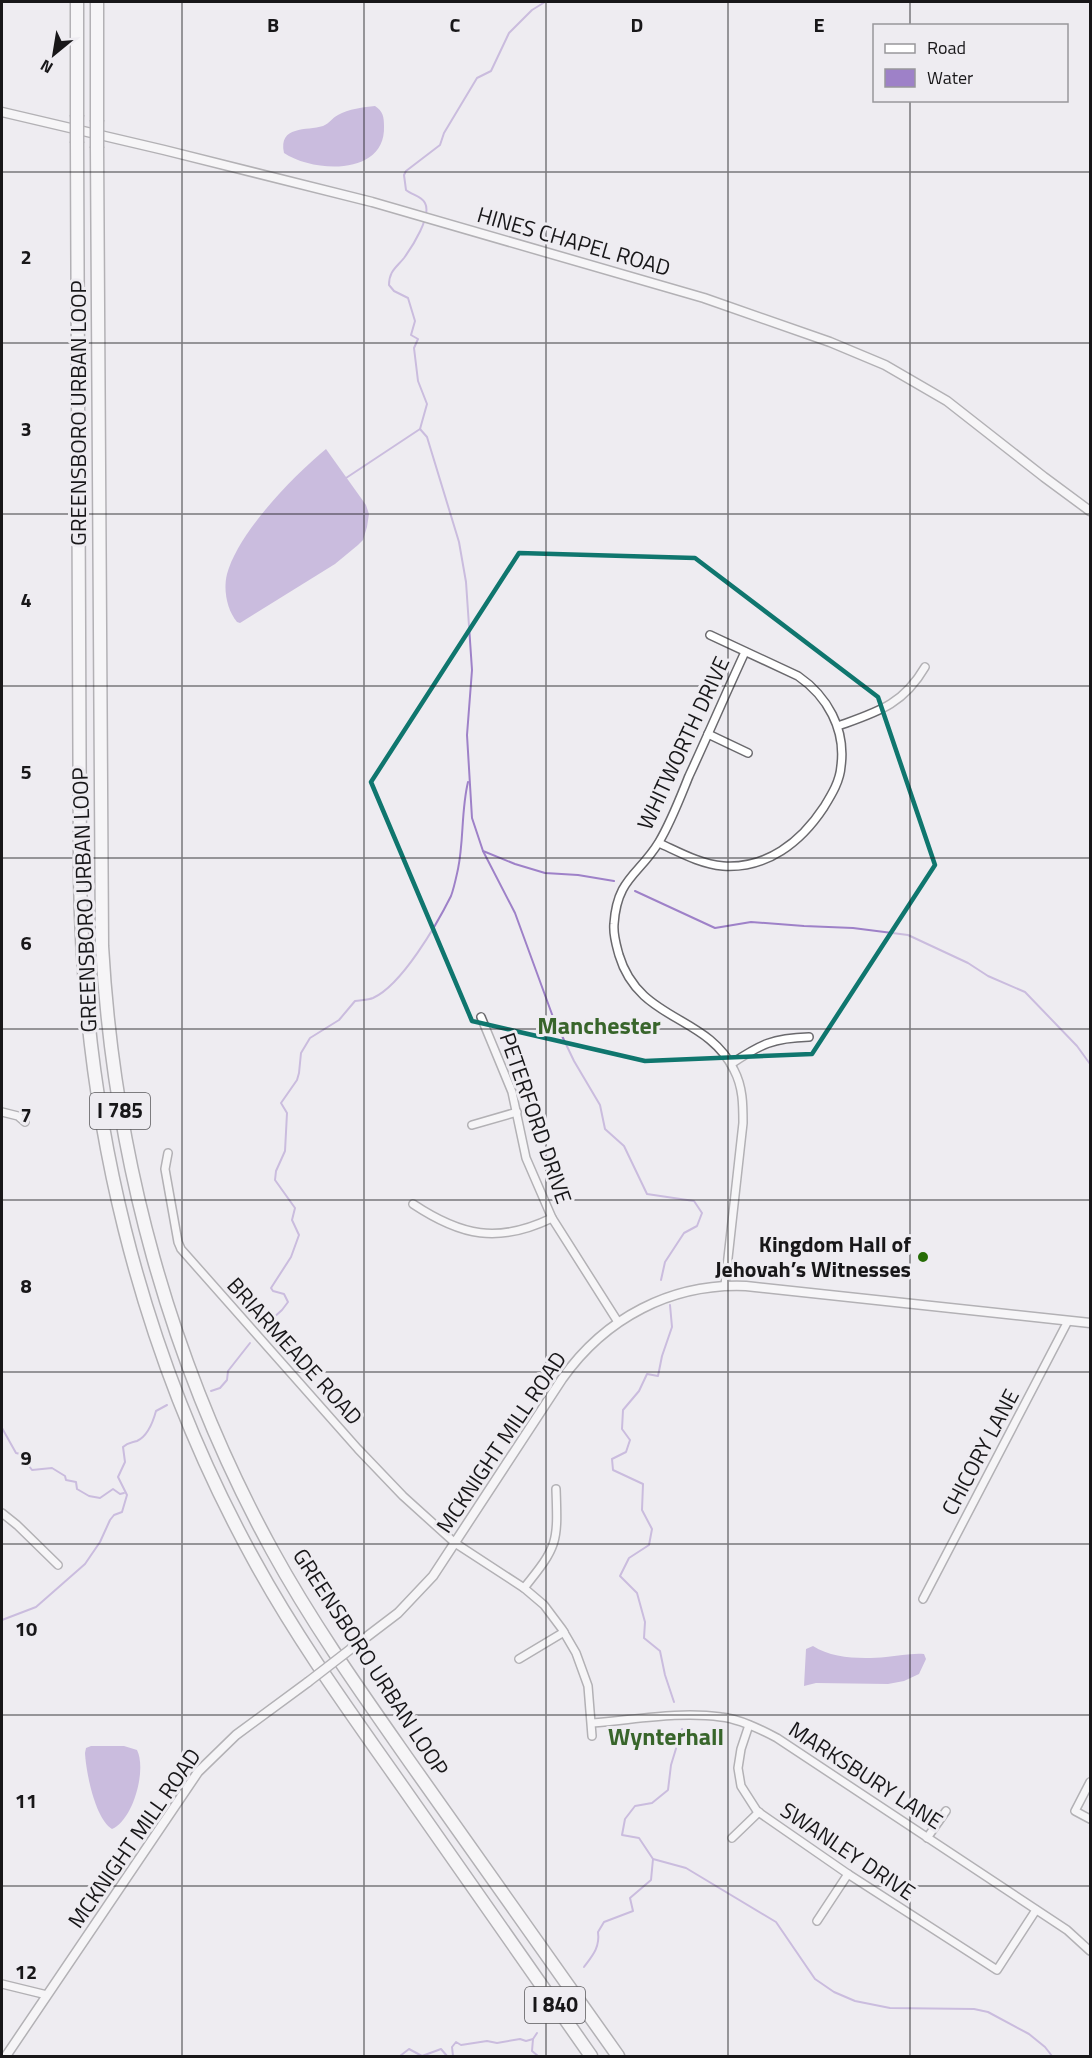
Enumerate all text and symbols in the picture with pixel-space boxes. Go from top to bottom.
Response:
text: B [267,9,279,40]
text: C [450,9,461,40]
text: D [631,9,643,40]
text: E [813,9,825,40]
north arrow [24,24,84,84]
legend [873,24,1068,102]
text: Road [927,34,966,61]
text: N [36,54,57,80]
text: Water [927,64,973,91]
street label: HINES CHAPEL ROAD [473,197,675,285]
text: 2 [20,241,32,272]
street label: GREENSBORO URBAN LOOP [61,280,95,546]
text: 3 [20,413,32,444]
text: 4 [20,584,32,615]
street label: WHITWORTH DRIVE [628,651,738,835]
text: 5 [20,756,32,787]
street label: GREENSBORO URBAN LOOP [62,767,106,1033]
text: 6 [20,927,32,958]
district label: Manchester [537,1007,661,1043]
street label: PETERFORD DRIVE [491,1028,581,1208]
road number: I 785 [90,1093,150,1129]
text: 7 [20,1099,32,1130]
place label: Kingdom Hall of Jehovah’s Witnesses [715,1227,911,1286]
marker: Kingdom Hall of Jehovah’s Witnesses [916,1250,930,1264]
street label: BRIARMEADE ROAD [219,1269,371,1433]
text: 8 [20,1270,32,1301]
street label: MCKNIGHT MILL ROAD [427,1344,575,1540]
street label: CHICORY LANE [932,1383,1028,1521]
text: 9 [20,1442,32,1473]
street label: GREENSBORO URBAN LOOP [285,1541,457,1783]
text: 10 [15,1613,37,1644]
street label: MARKSBURY LANE [782,1712,950,1838]
district label: Wynterhall [608,1718,724,1754]
street label: MCKNIGHT MILL ROAD [59,1741,209,1935]
text: 11 [15,1785,37,1816]
street label: SWANLEY DRIVE [774,1793,922,1909]
text: 12 [15,1956,37,1987]
road number: I 840 [525,1987,585,2023]

